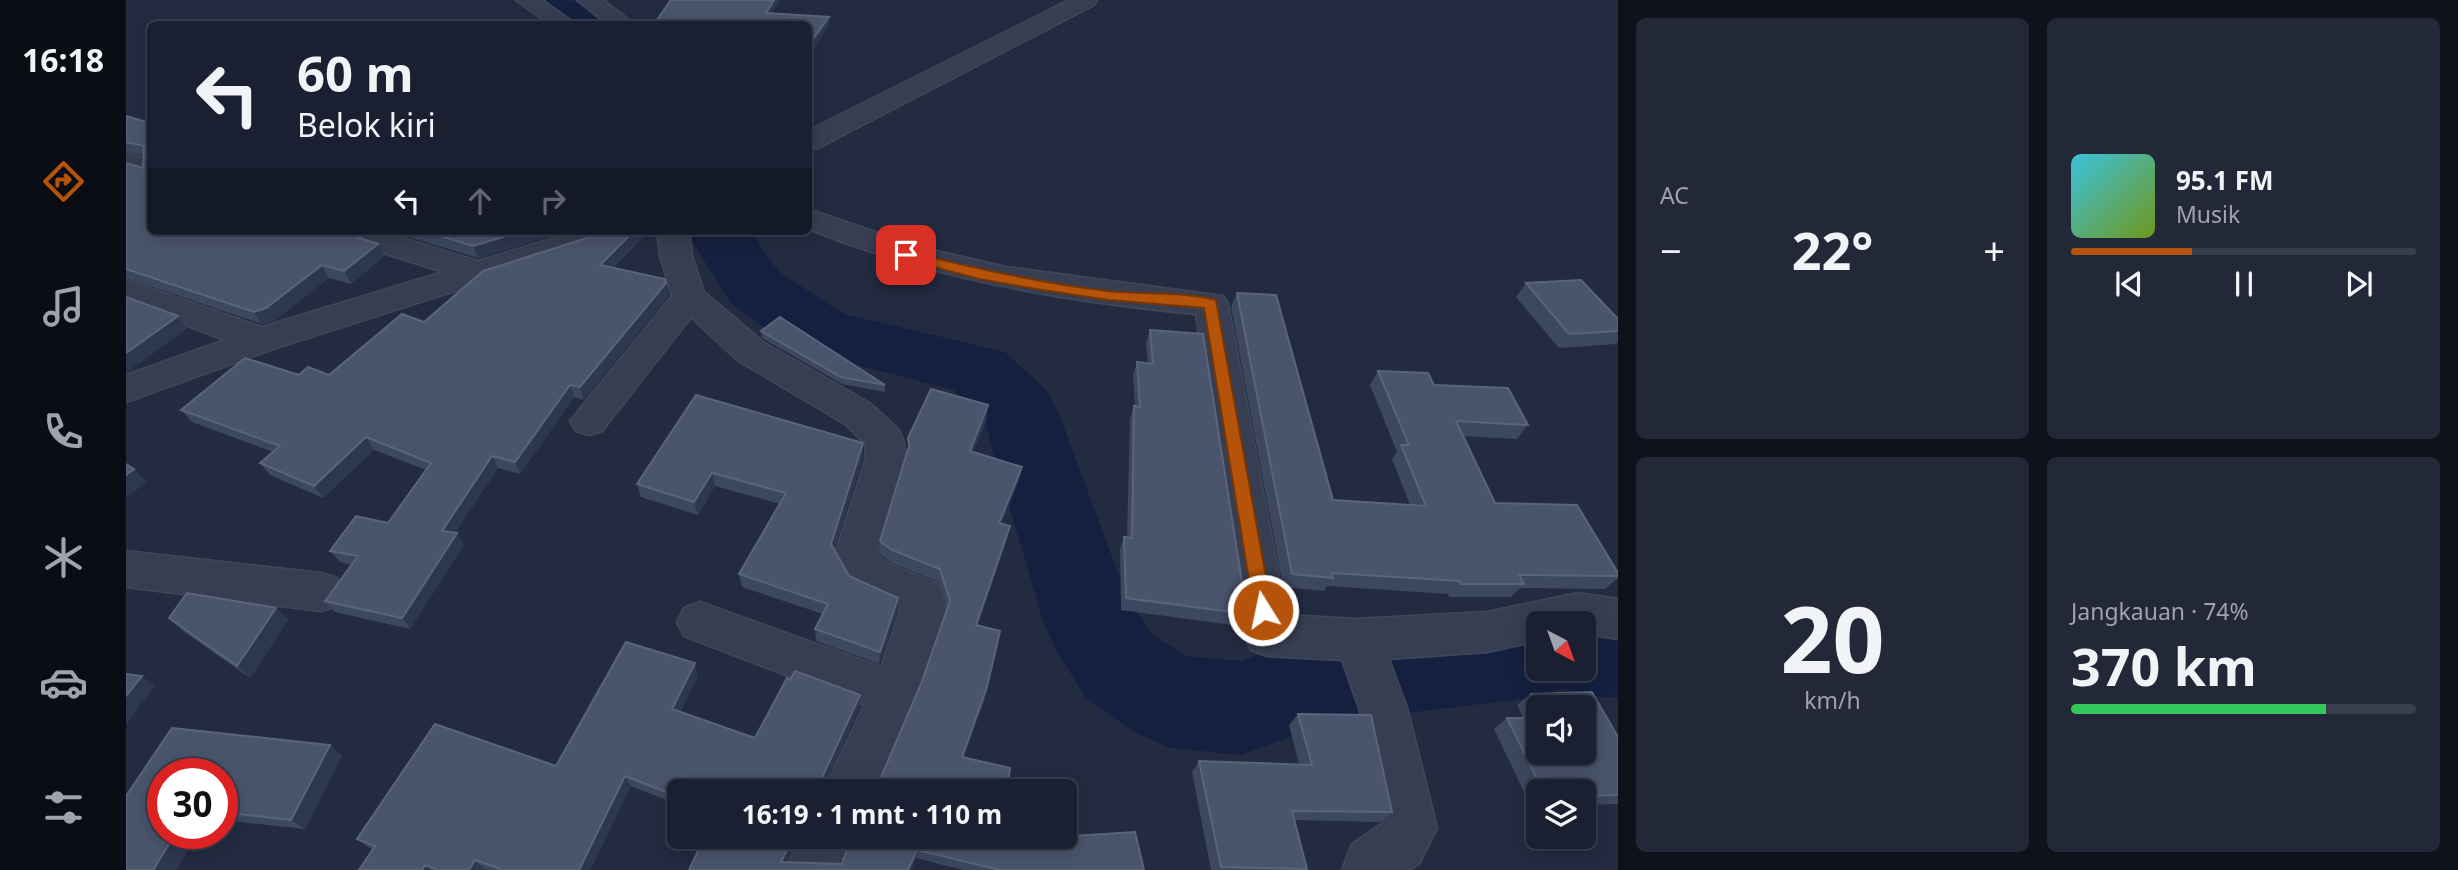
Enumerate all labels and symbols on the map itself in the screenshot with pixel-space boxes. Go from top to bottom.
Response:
pin [876,225,936,285]
position arrow [1226,573,1300,647]
north arrow [1526,611,1596,681]
speed limit sign: 30 [147,758,238,849]

